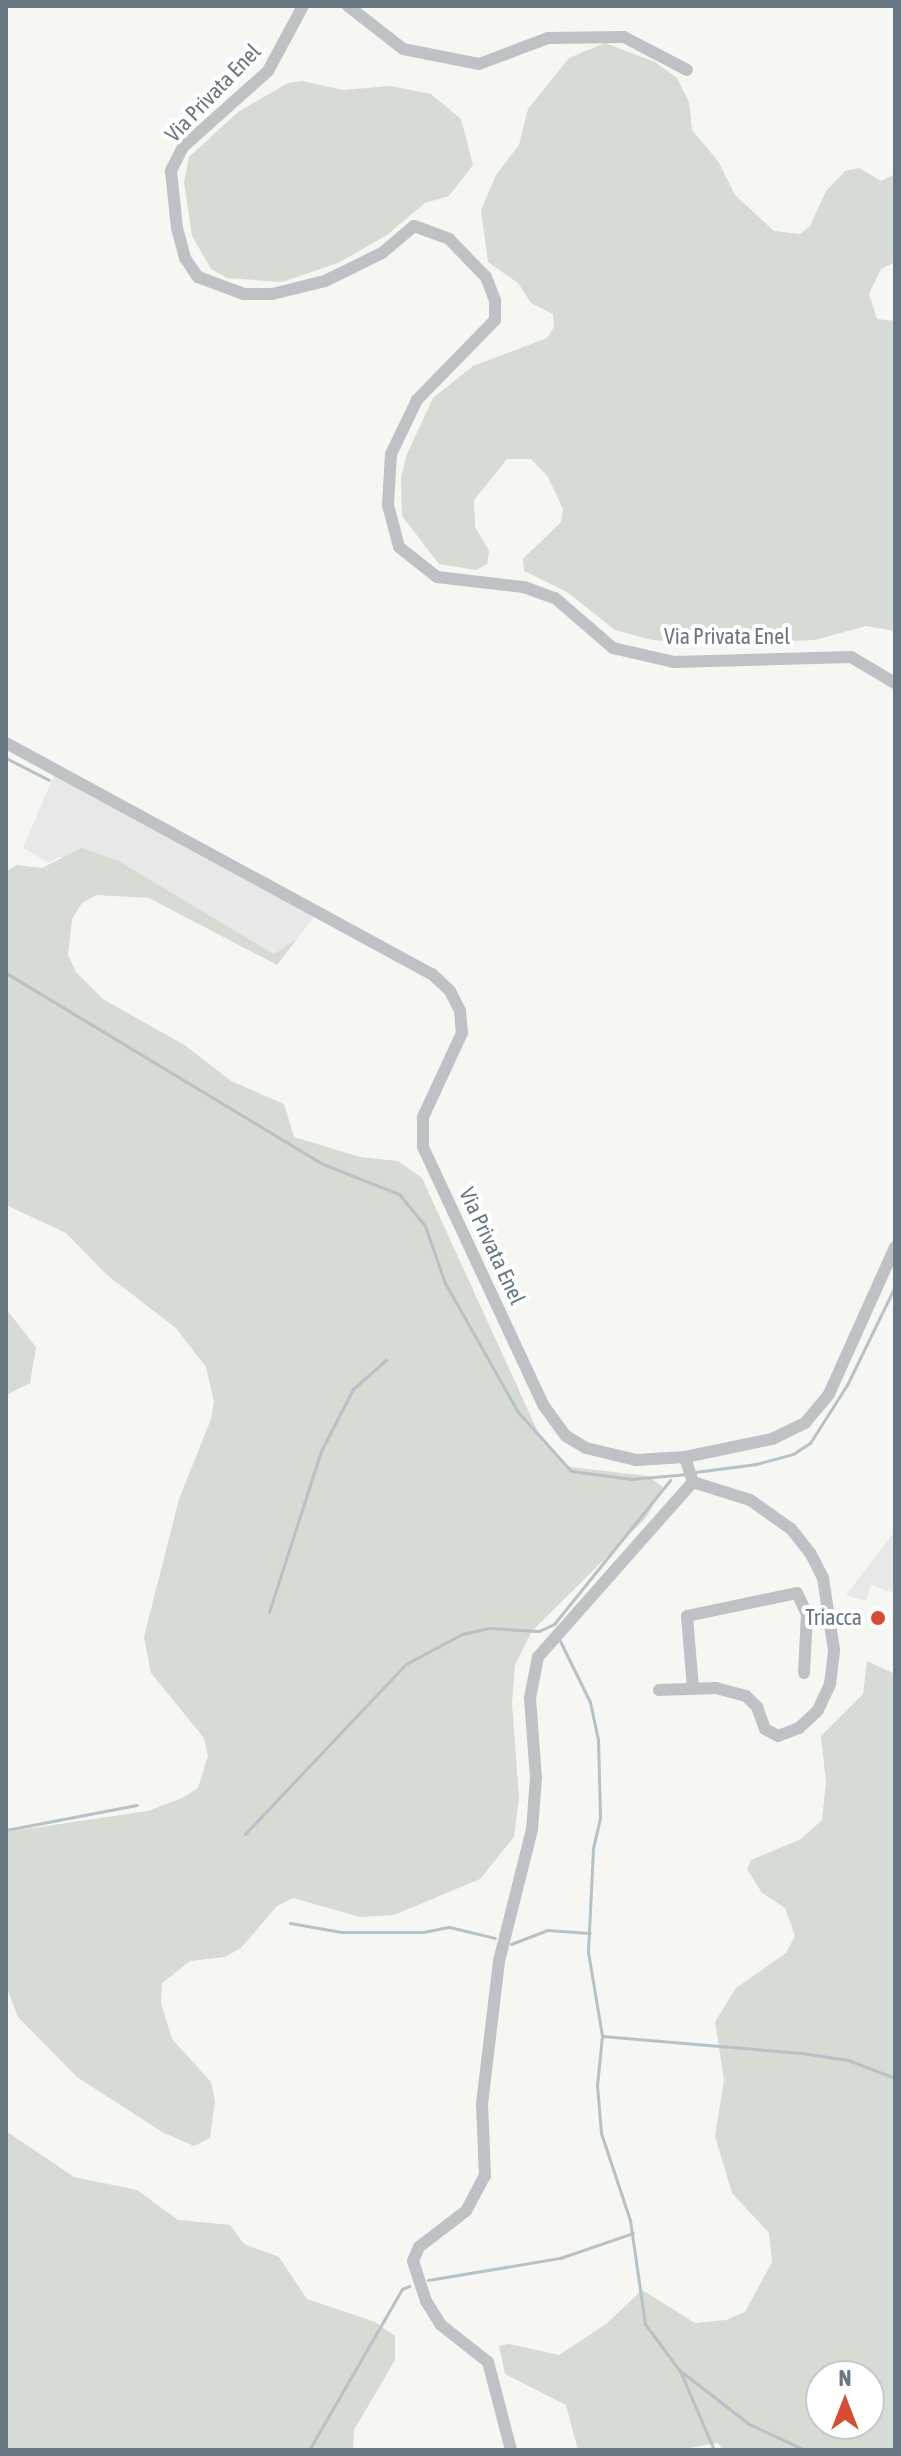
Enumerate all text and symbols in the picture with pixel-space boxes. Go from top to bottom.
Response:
street label: Via Privata Enel [160,39,266,147]
street label: Via Privata Enel [664,624,790,650]
street label: Via Privata Enel [453,1183,531,1309]
place label: Triacca [805,1605,862,1631]
marker: Triacca [869,1609,887,1627]
north arrow [805,2360,885,2440]
text: N [839,2365,851,2391]

